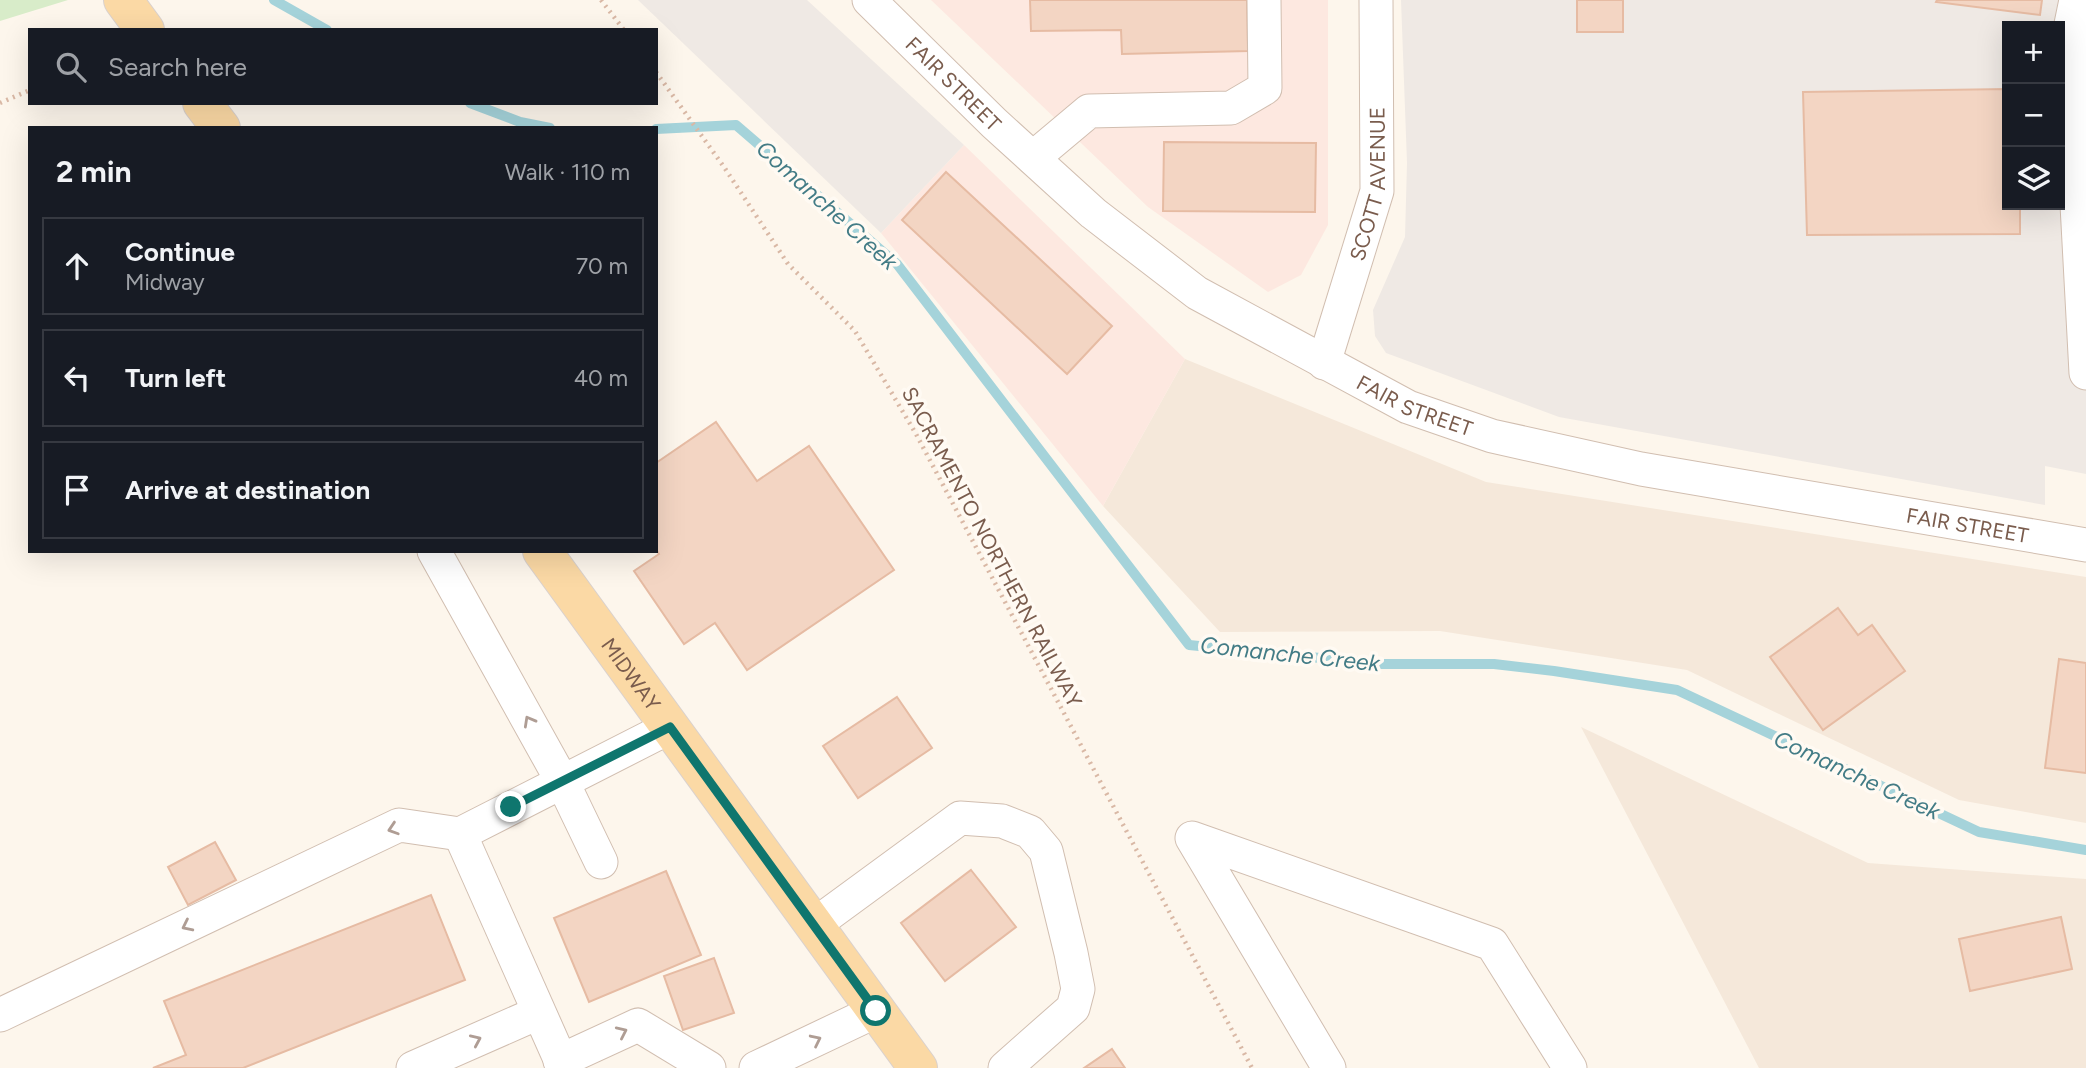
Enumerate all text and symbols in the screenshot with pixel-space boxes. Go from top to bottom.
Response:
map controls [2002,21,2065,210]
button: + [2002,21,2065,84]
search box [28,28,658,105]
street label: FAIR STREET [901,31,1007,136]
icon: search [52,48,90,86]
text: Search here [108,51,247,83]
button: − [2002,84,2065,147]
street label: SCOTT AVENUE [1344,107,1389,264]
water label: Comanche Creek [751,134,904,276]
button: layers [2002,147,2065,210]
text: 2 min [56,153,132,190]
text: Walk · 110 m [505,158,630,186]
text: Continue [125,236,235,268]
icon: ahead [58,247,96,285]
text: 70 m [576,252,628,280]
text: Midway [125,268,205,296]
icon: left [58,359,96,397]
text: Turn left [125,362,226,394]
text: 40 m [574,364,628,392]
street label: FAIR STREET [1353,369,1476,441]
street label: SACRAMENTO NORTHERN RAILWAY [897,383,1087,712]
icon: arrive [58,471,96,509]
text: Arrive at destination [125,474,370,506]
street label: FAIR STREET [1904,502,2031,548]
water label: Comanche Creek [1199,631,1382,677]
street label: MIDWAY [597,633,666,715]
one-way arrow [524,716,537,728]
water label: Comanche Creek [1769,724,1945,826]
route end [495,791,526,822]
one-way arrow [387,821,400,835]
one-way arrow [182,917,194,931]
route start [860,995,891,1026]
one-way arrow [615,1027,628,1041]
one-way arrow [469,1034,481,1048]
one-way arrow [809,1034,821,1048]

